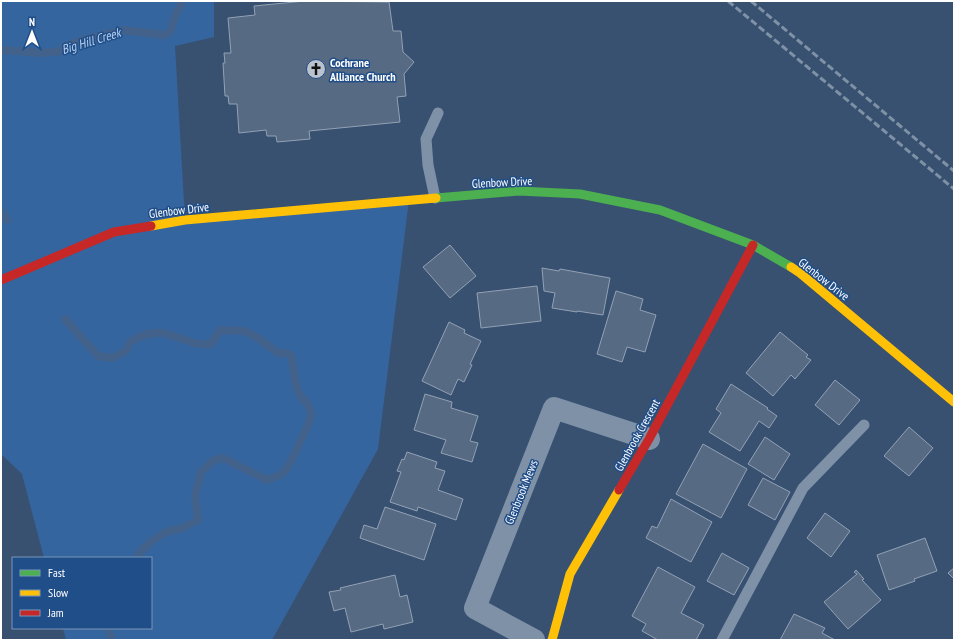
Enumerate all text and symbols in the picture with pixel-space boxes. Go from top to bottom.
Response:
north arrow [12,12,52,52]
text: N [29,15,35,29]
water label: Big Hill Creek [59,23,124,58]
place label: Cochrane Alliance Church [329,55,396,84]
church icon: Cochrane Alliance Church [305,58,327,80]
street label: Glenbow Drive [471,173,533,191]
street label: Glenbow Drive [148,199,210,221]
street label: Glenbow Drive [796,254,852,304]
street label: Glenbrook Crescent [611,396,663,474]
street label: Glenbrook Mews [501,458,541,526]
legend [12,557,152,629]
text: Fast [48,565,66,580]
text: Slow [48,585,69,600]
text: Jam [47,605,64,620]

